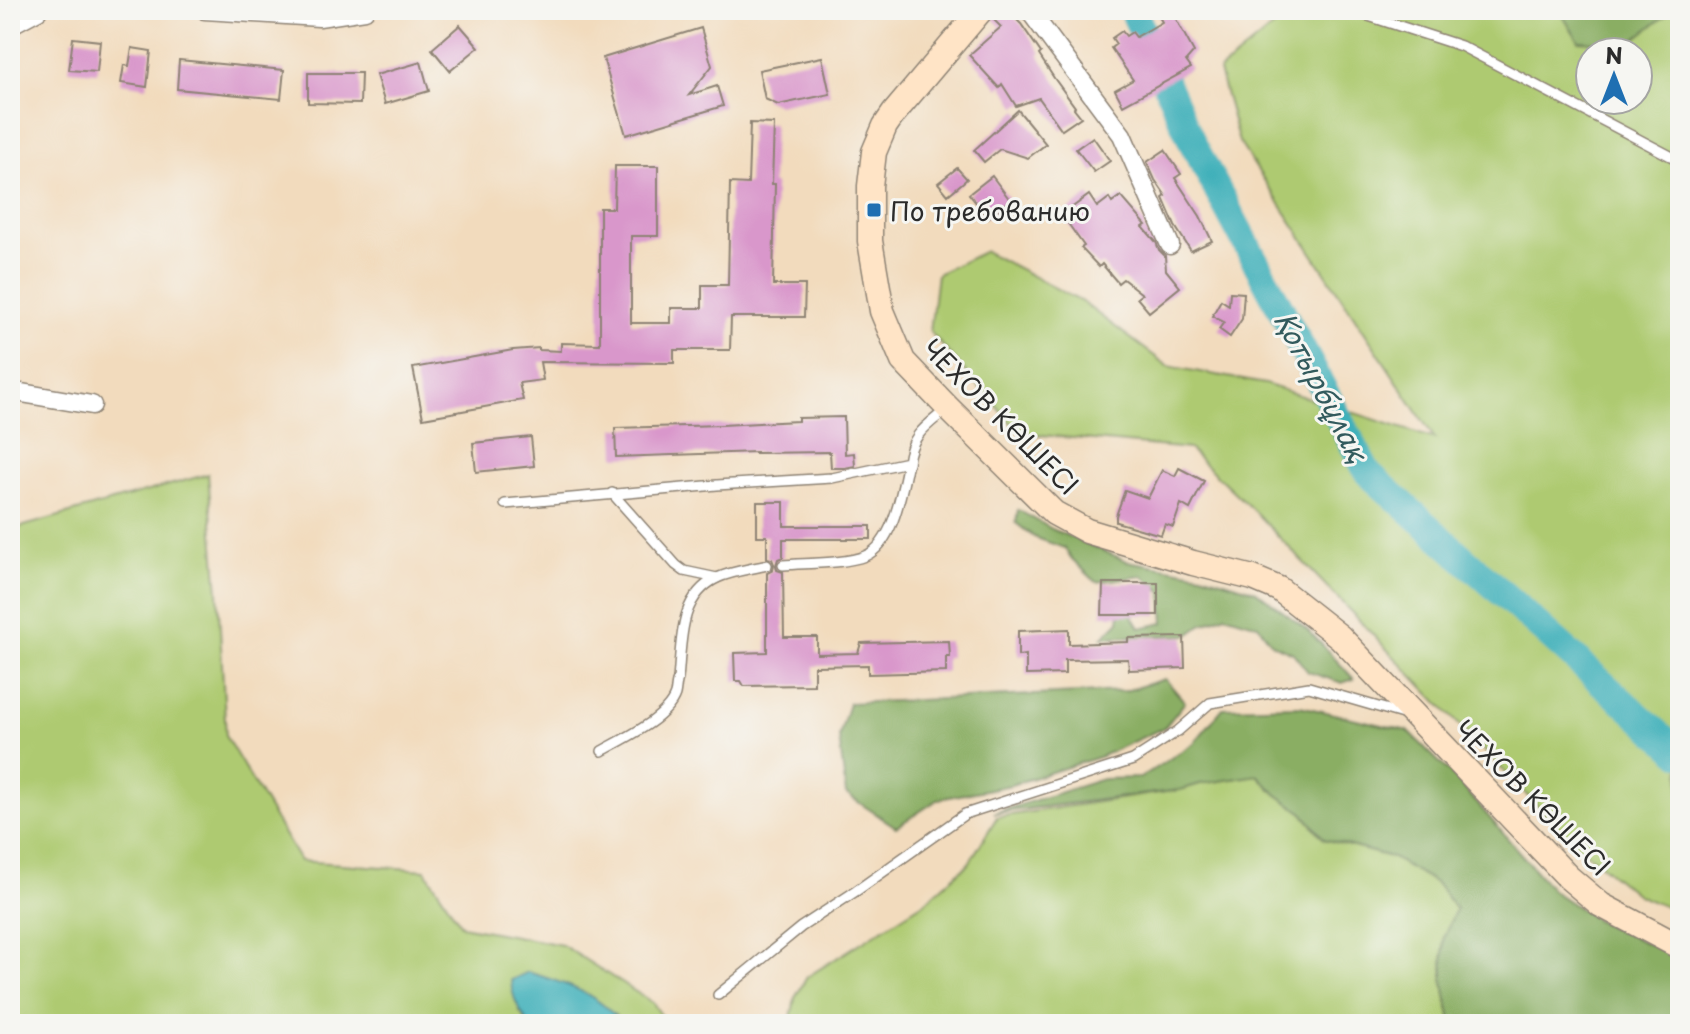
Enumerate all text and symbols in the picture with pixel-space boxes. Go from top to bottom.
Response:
north arrow [1574,36,1654,116]
text: N [1605,38,1623,71]
place label: По требованию [890,191,1090,230]
marker: По требованию [865,201,883,219]
water label: Қотырбұлақ [1264,303,1381,471]
street label: ЧЕХОВ КӨШЕСІ [914,329,1088,503]
street label: ЧЕХОВ КӨШЕСІ [1446,710,1620,884]

